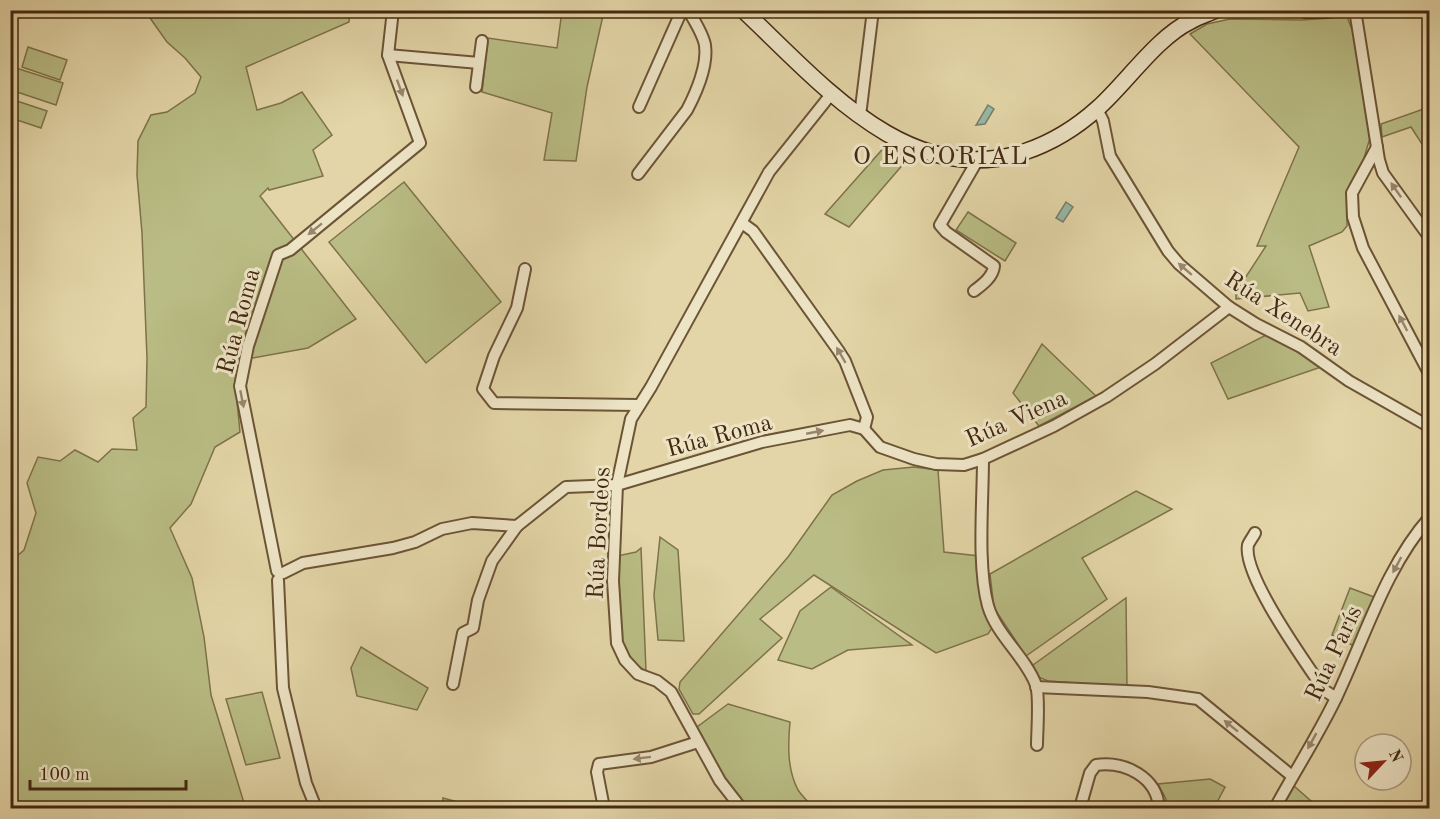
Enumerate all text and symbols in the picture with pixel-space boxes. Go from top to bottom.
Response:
one-way arrow [395,79,405,97]
district label: O ESCORIAL [853,144,1029,170]
one-way arrow [1390,183,1402,199]
one-way arrow [307,223,323,236]
one-way arrow [1178,263,1193,276]
street label: Rúa Roma [214,266,266,377]
street label: Rúa Xenebra [1220,268,1346,362]
one-way arrow [1398,314,1408,331]
one-way arrow [836,347,846,364]
street label: Rúa Viena [962,387,1071,453]
one-way arrow [238,390,247,409]
street label: Rúa Roma [664,411,775,463]
one-way arrow [806,427,825,436]
street label: Rúa Bordeos [585,466,615,600]
one-way arrow [1392,557,1402,574]
street label: Rúa París [1302,602,1367,705]
one-way arrow [1224,720,1239,733]
north arrow [1353,732,1413,792]
one-way arrow [1307,733,1318,749]
text: N [1385,747,1405,766]
scale bar [30,753,186,791]
one-way arrow [632,753,651,762]
text: 100 m [39,766,90,784]

